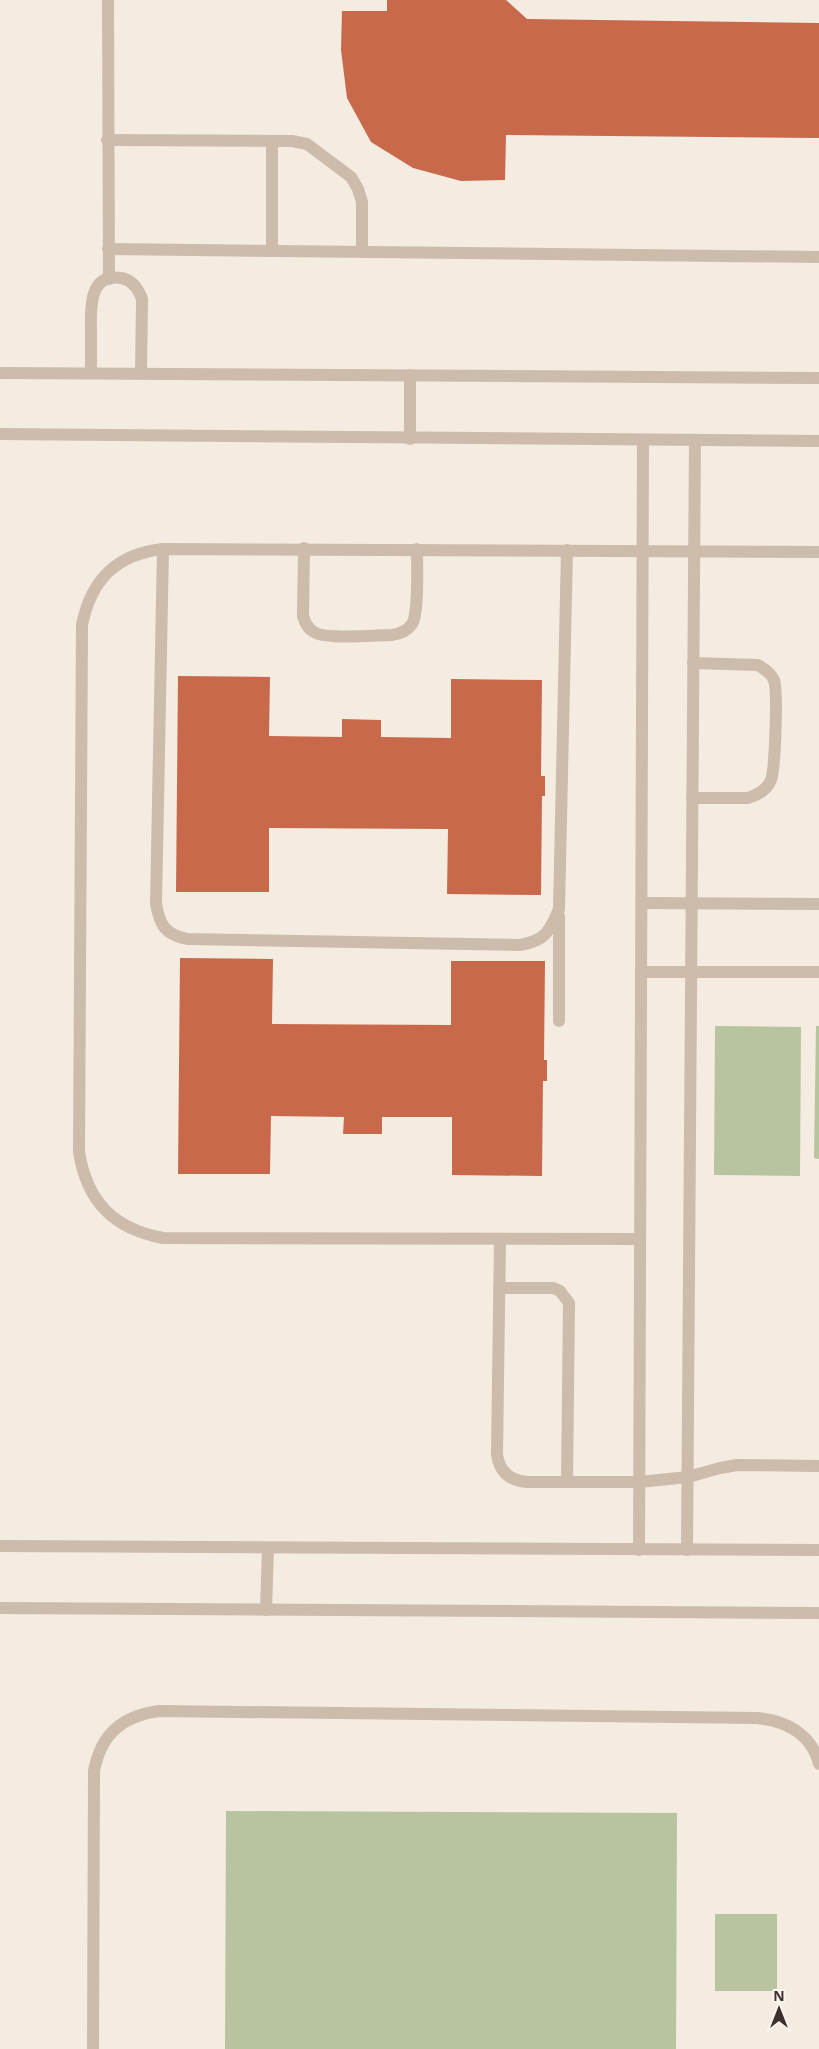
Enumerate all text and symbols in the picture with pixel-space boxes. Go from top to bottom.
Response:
north arrow [754,1984,804,2034]
text: N [773,1986,785,2005]

